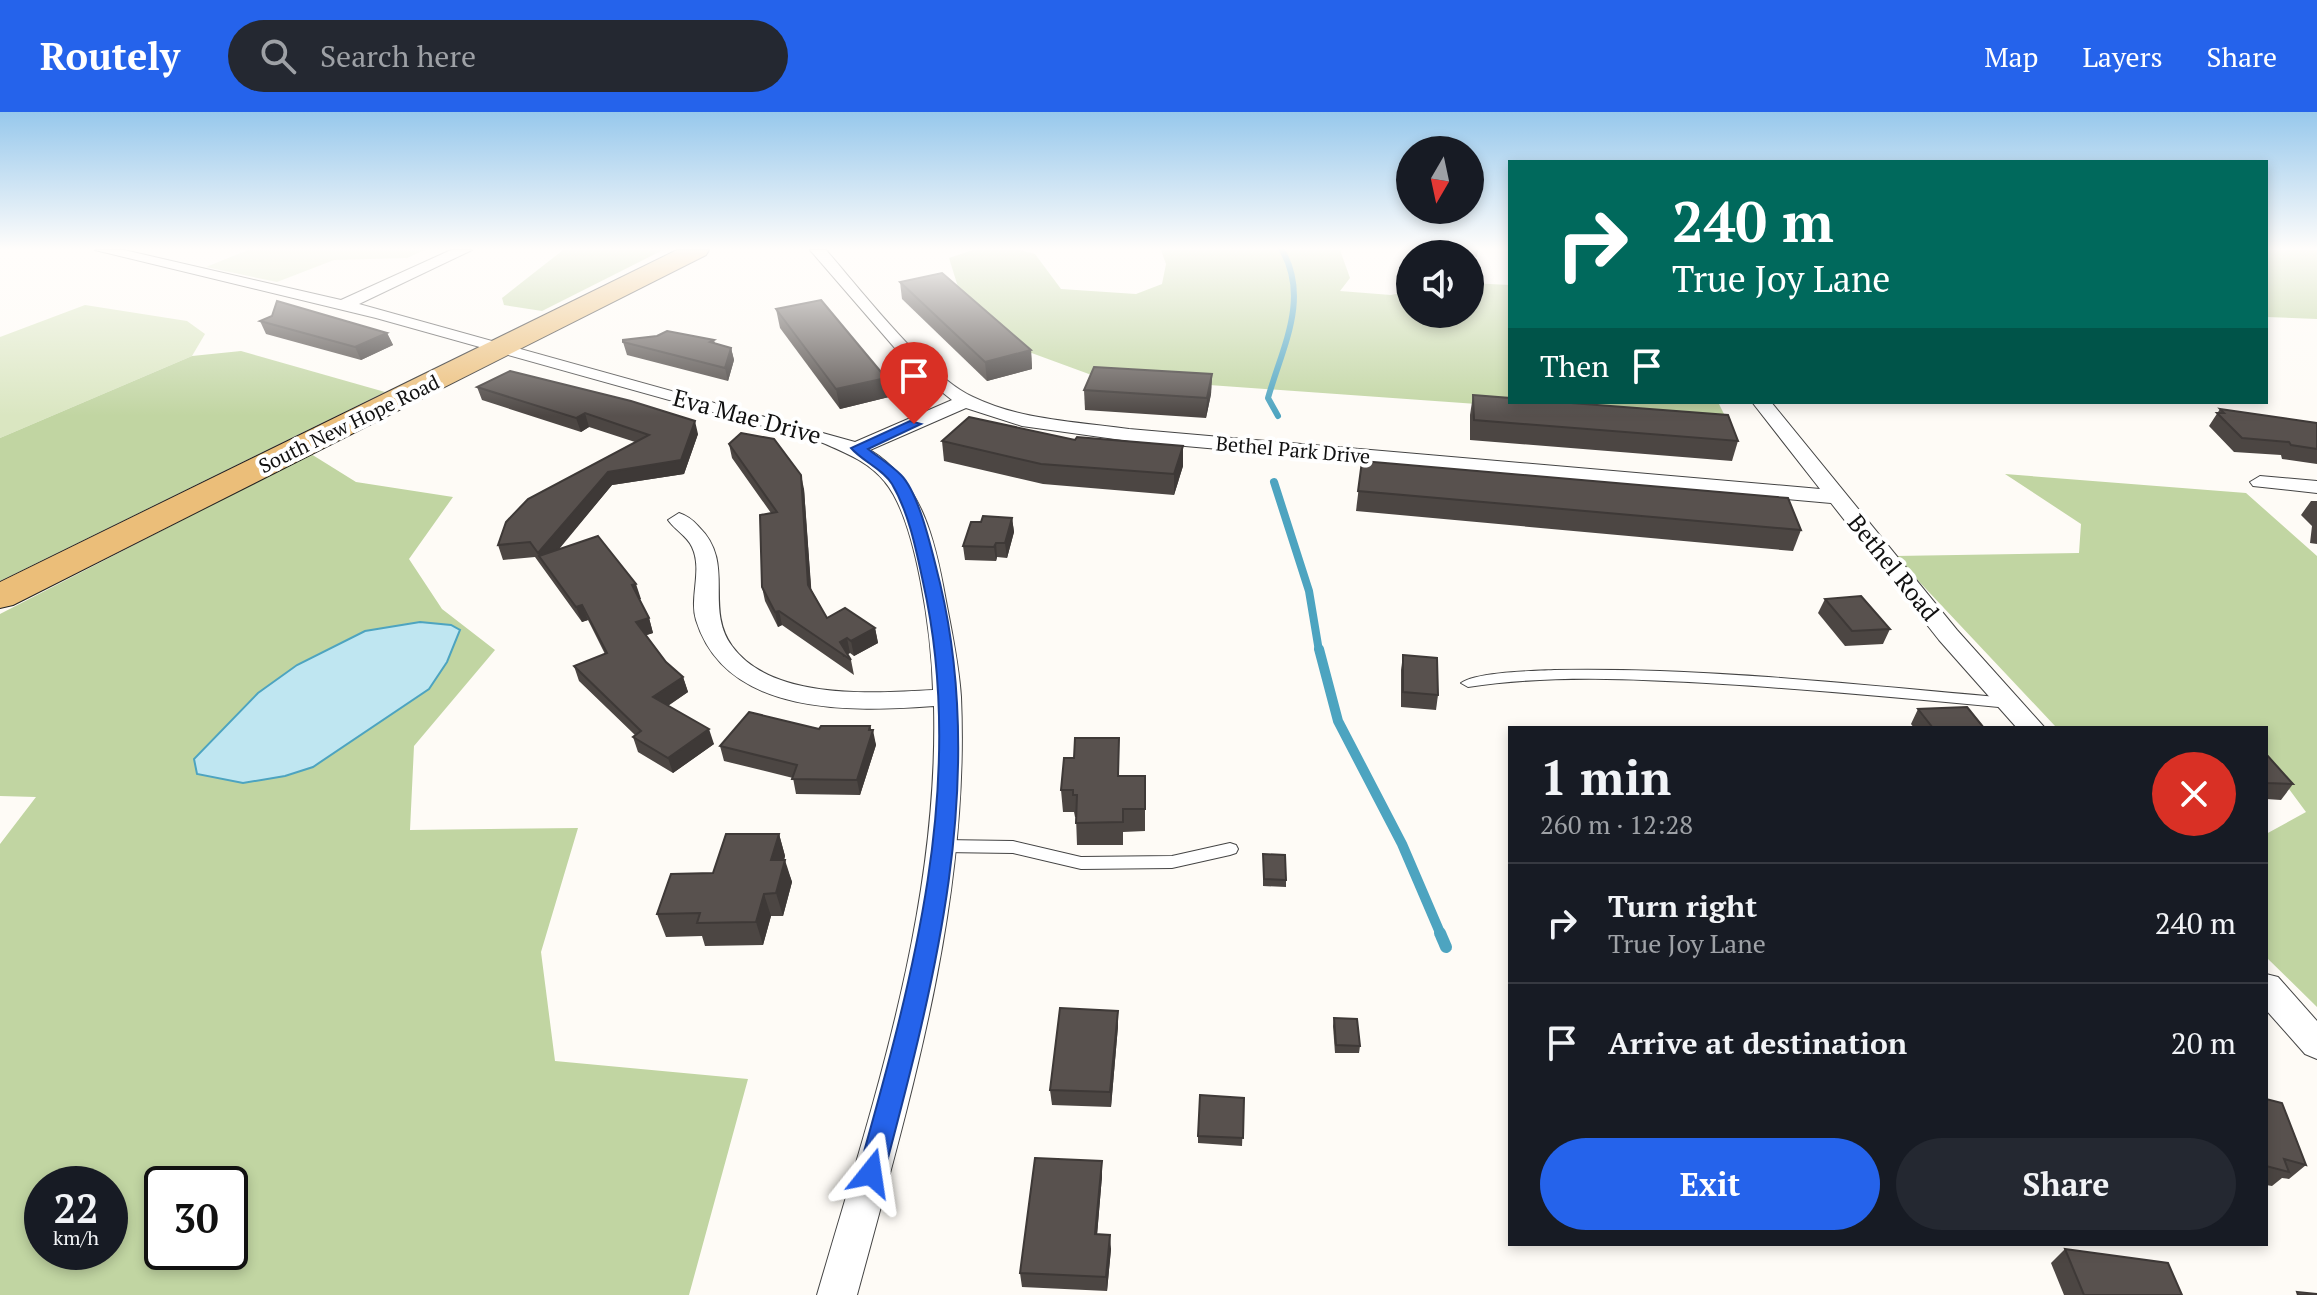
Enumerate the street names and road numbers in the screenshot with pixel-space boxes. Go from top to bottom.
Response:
street label: South New Hope Road [254,368,444,479]
street label: Eva Mae Drive [670,381,825,451]
street label: Bethel Park Drive [1215,429,1371,470]
street label: Bethel Road [1841,507,1947,627]

